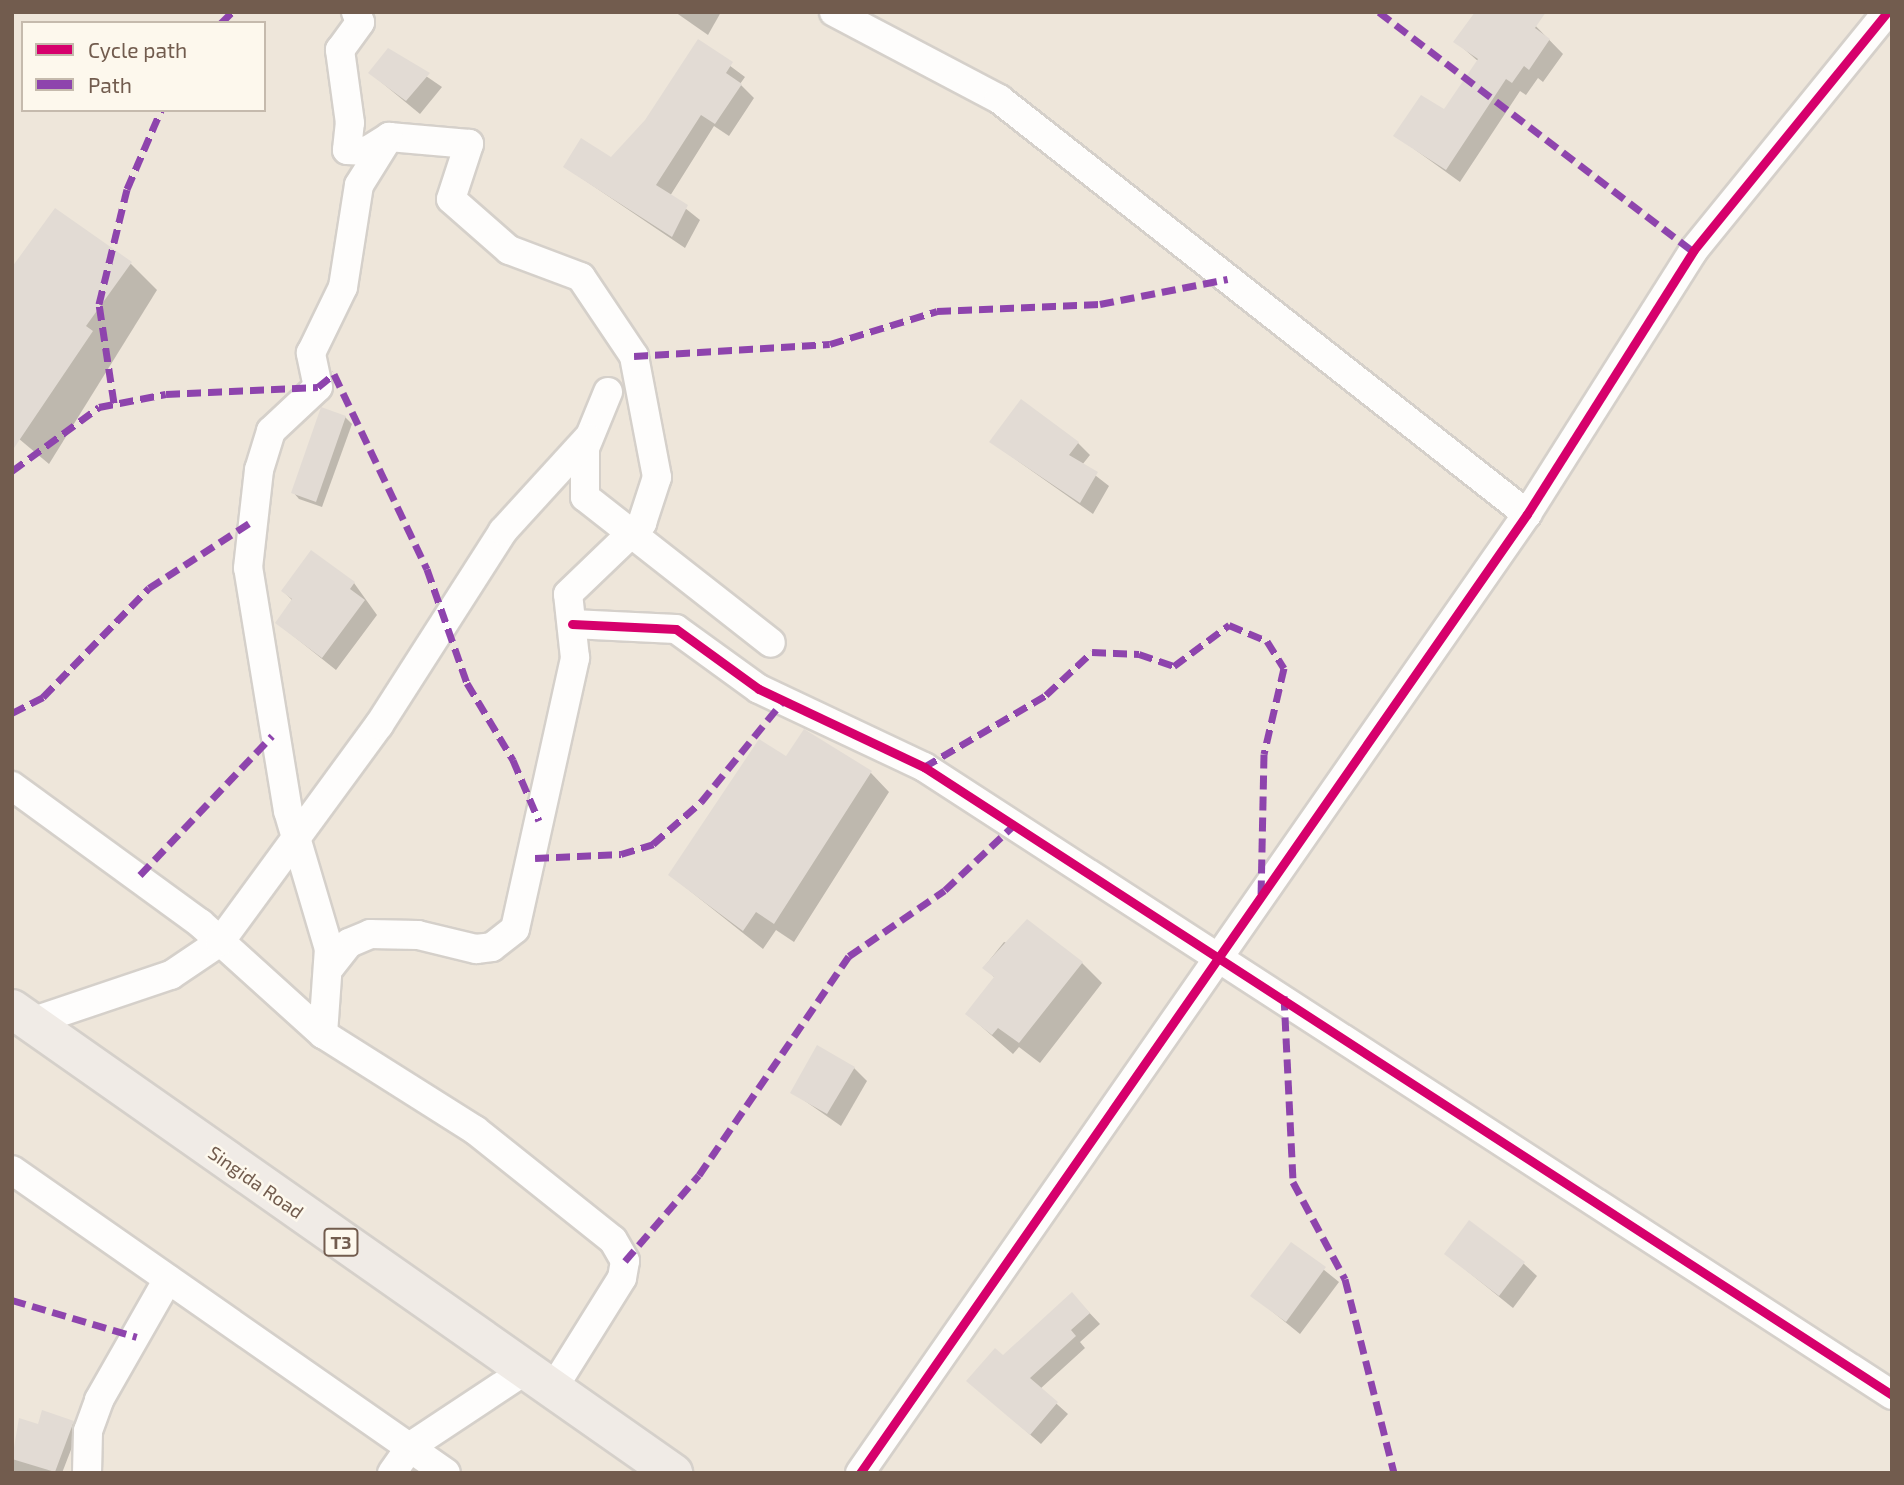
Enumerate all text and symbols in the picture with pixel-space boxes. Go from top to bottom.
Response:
legend [21,21,266,112]
text: Cycle path [88,37,187,62]
text: Path [88,72,132,97]
street label: Singida Road [204,1141,308,1223]
road number: T3 [322,1227,360,1256]

